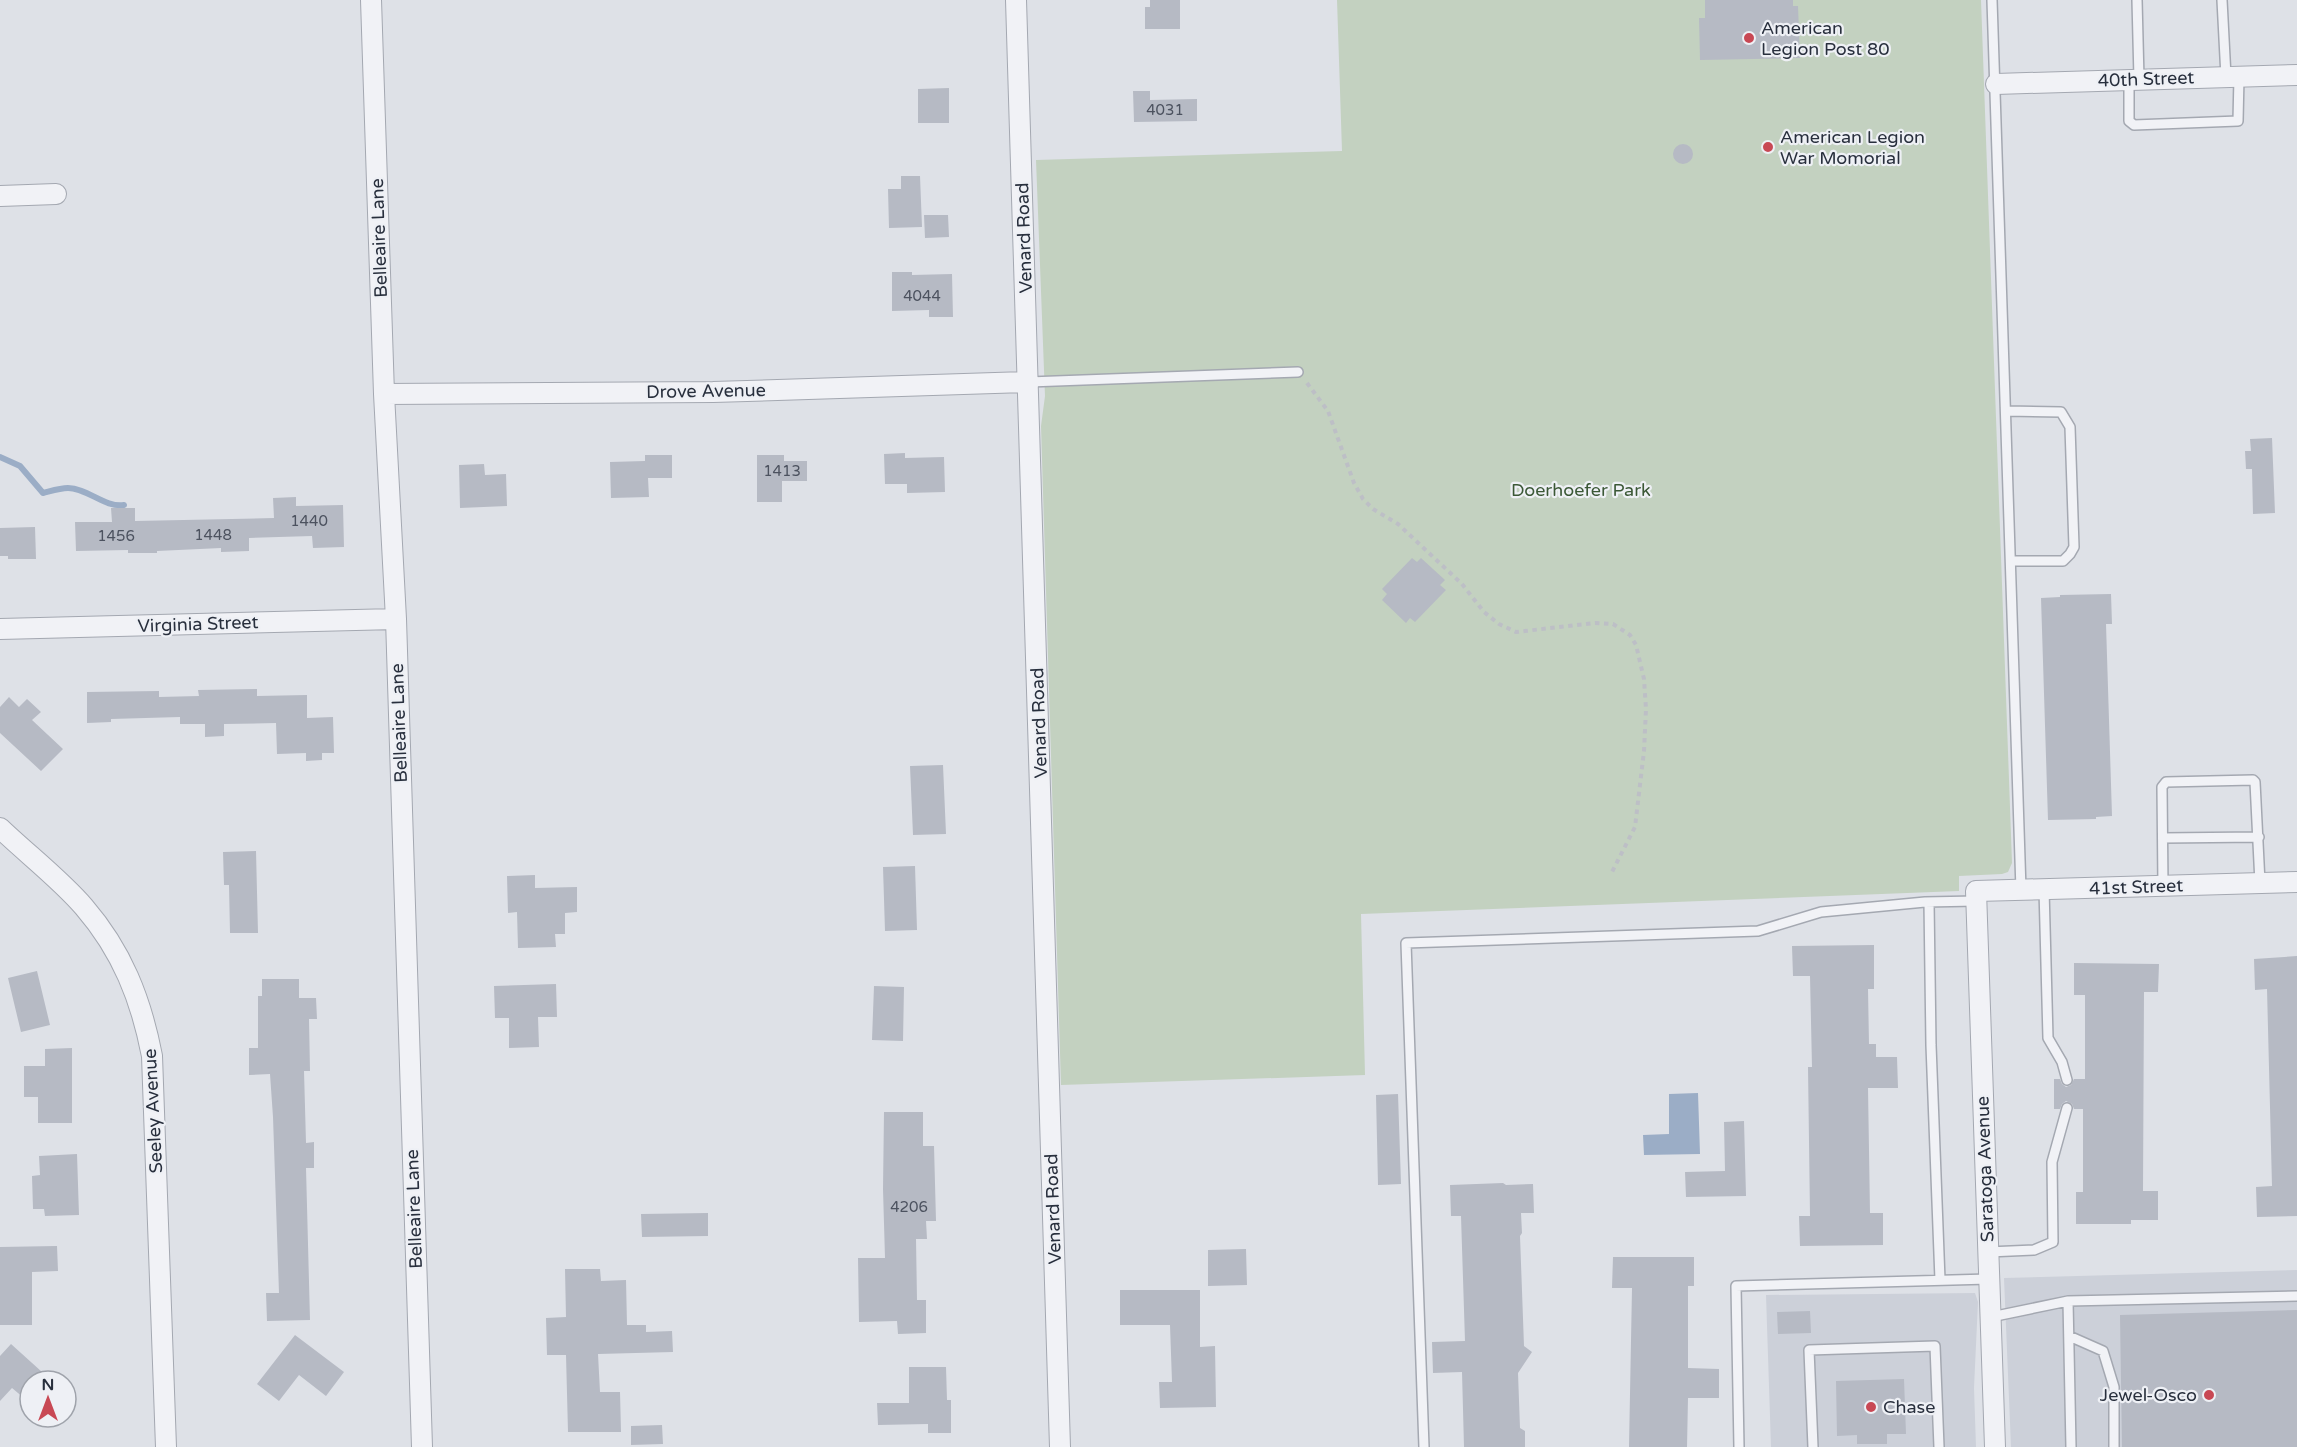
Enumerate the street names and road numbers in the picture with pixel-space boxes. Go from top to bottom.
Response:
street label: 40th Street [2097,66,2195,92]
street label: Belleaire Lane [366,178,392,298]
street label: Venard Road [1011,182,1037,294]
street label: Drove Avenue [646,379,766,403]
street label: Virginia Street [137,611,259,637]
street label: Belleaire Lane [386,663,412,783]
street label: Venard Road [1026,667,1052,779]
street label: 41st Street [2089,874,2184,900]
street label: Seeley Avenue [139,1048,167,1174]
street label: Saratoga Avenue [1971,1096,1999,1242]
street label: Belleaire Lane [401,1149,427,1269]
street label: Venard Road [1040,1153,1066,1265]

